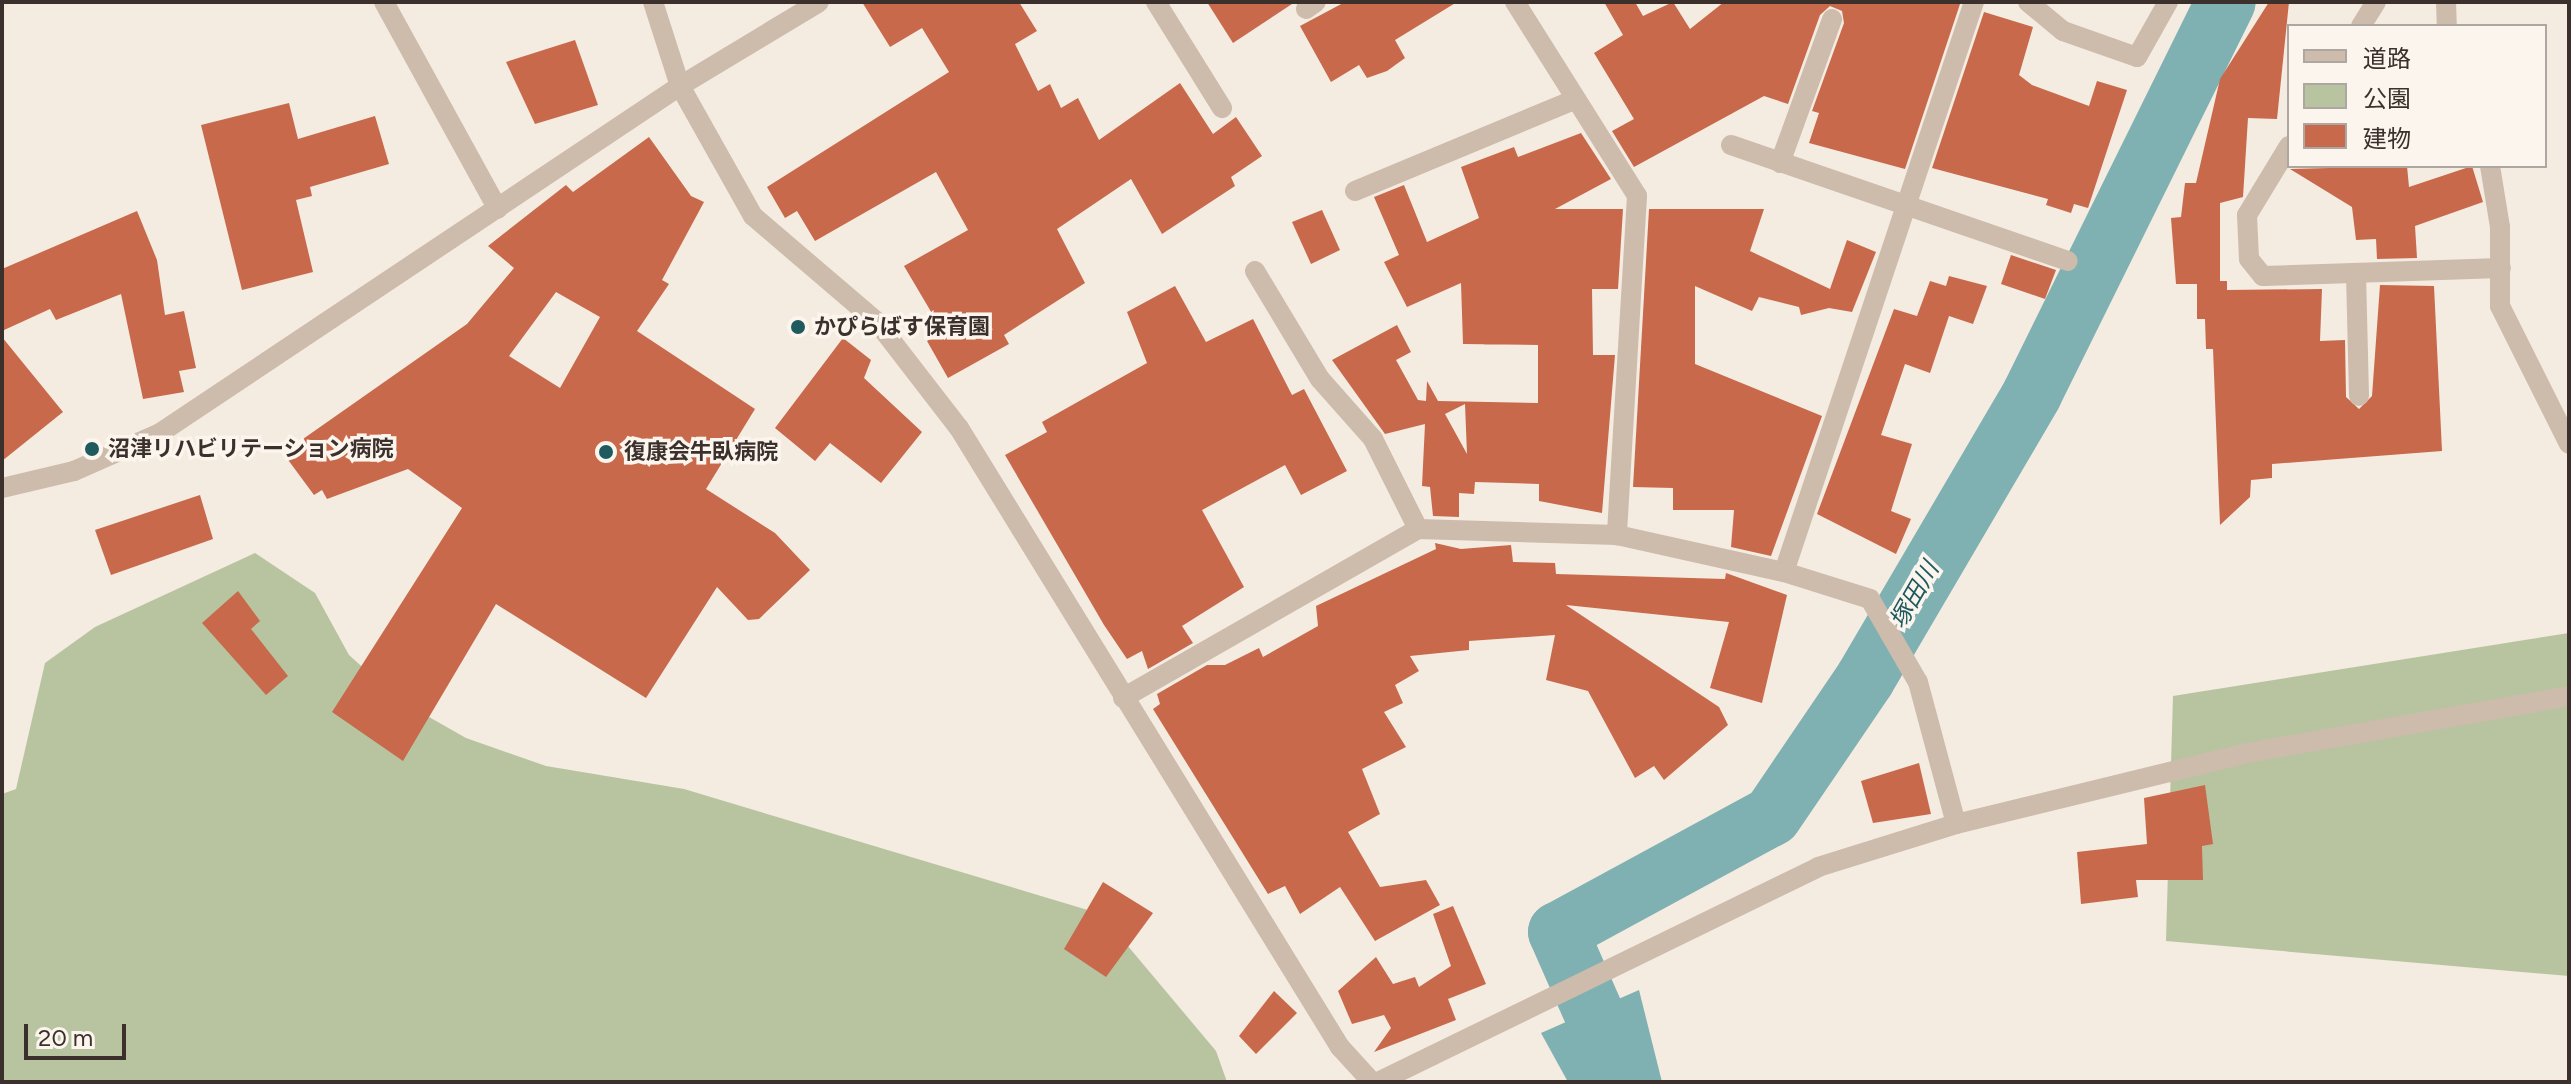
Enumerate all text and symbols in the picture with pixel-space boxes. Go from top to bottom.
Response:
legend [2287,24,2547,168]
text: 道路 [2363,44,2411,73]
text: 公園 [2363,84,2411,113]
text: 建物 [2363,124,2411,153]
place label: かぴらばす保育園 [814,314,990,340]
marker: かぴらばす保育園 [789,318,807,336]
place label: 沼津リハビリテーション病院 [108,436,394,462]
place label: 復康会牛臥病院 [624,439,778,465]
marker: 沼津リハビリテーション病院 [83,440,101,458]
marker: 復康会牛臥病院 [595,441,617,463]
water label: 塚田川 [1884,557,1944,633]
scale bar [28,1008,130,1058]
text: 20 m [38,1023,93,1052]

